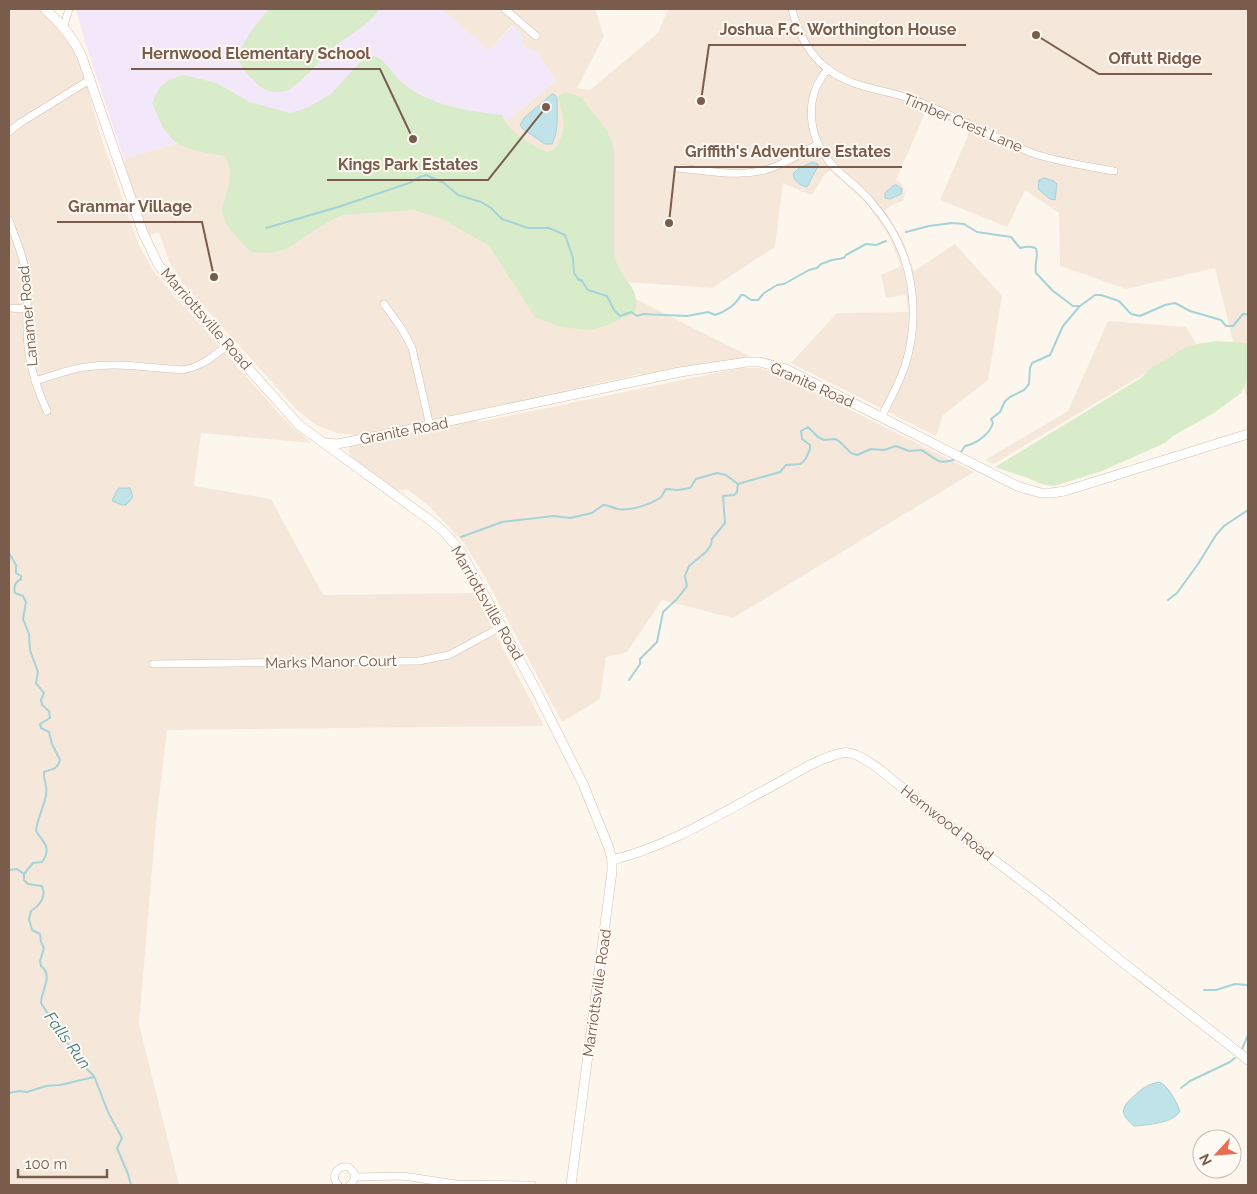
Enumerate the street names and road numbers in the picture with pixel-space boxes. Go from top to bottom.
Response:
street label: Timber Crest Lane [901,90,1025,156]
street label: Marriottsville Road [157,264,255,374]
street label: Lanamer Road [15,265,41,367]
street label: Granite Road [767,359,857,411]
street label: Granite Road [358,414,450,448]
street label: Marriottsville Road [447,543,527,663]
street label: Marks Manor Court [265,652,397,672]
street label: Hernwood Road [897,781,997,865]
street label: Marriottsville Road [579,928,615,1058]

